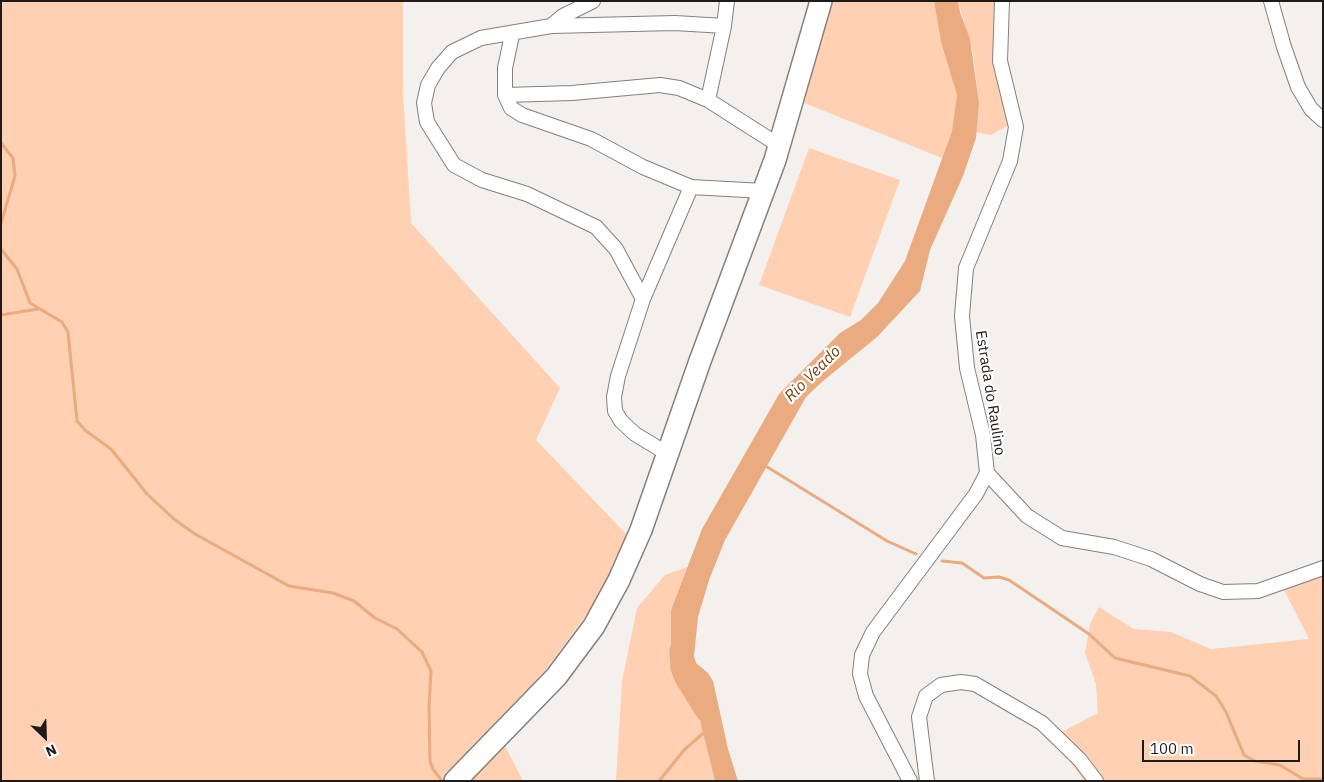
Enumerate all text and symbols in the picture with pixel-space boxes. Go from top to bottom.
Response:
street label: Estrada do Raulino [971,329,1009,457]
water label: Rio Veado [781,342,845,406]
north arrow [20,712,70,762]
scale bar [1144,730,1302,762]
text: 100 m [1150,739,1194,758]
text: N [43,740,59,761]

